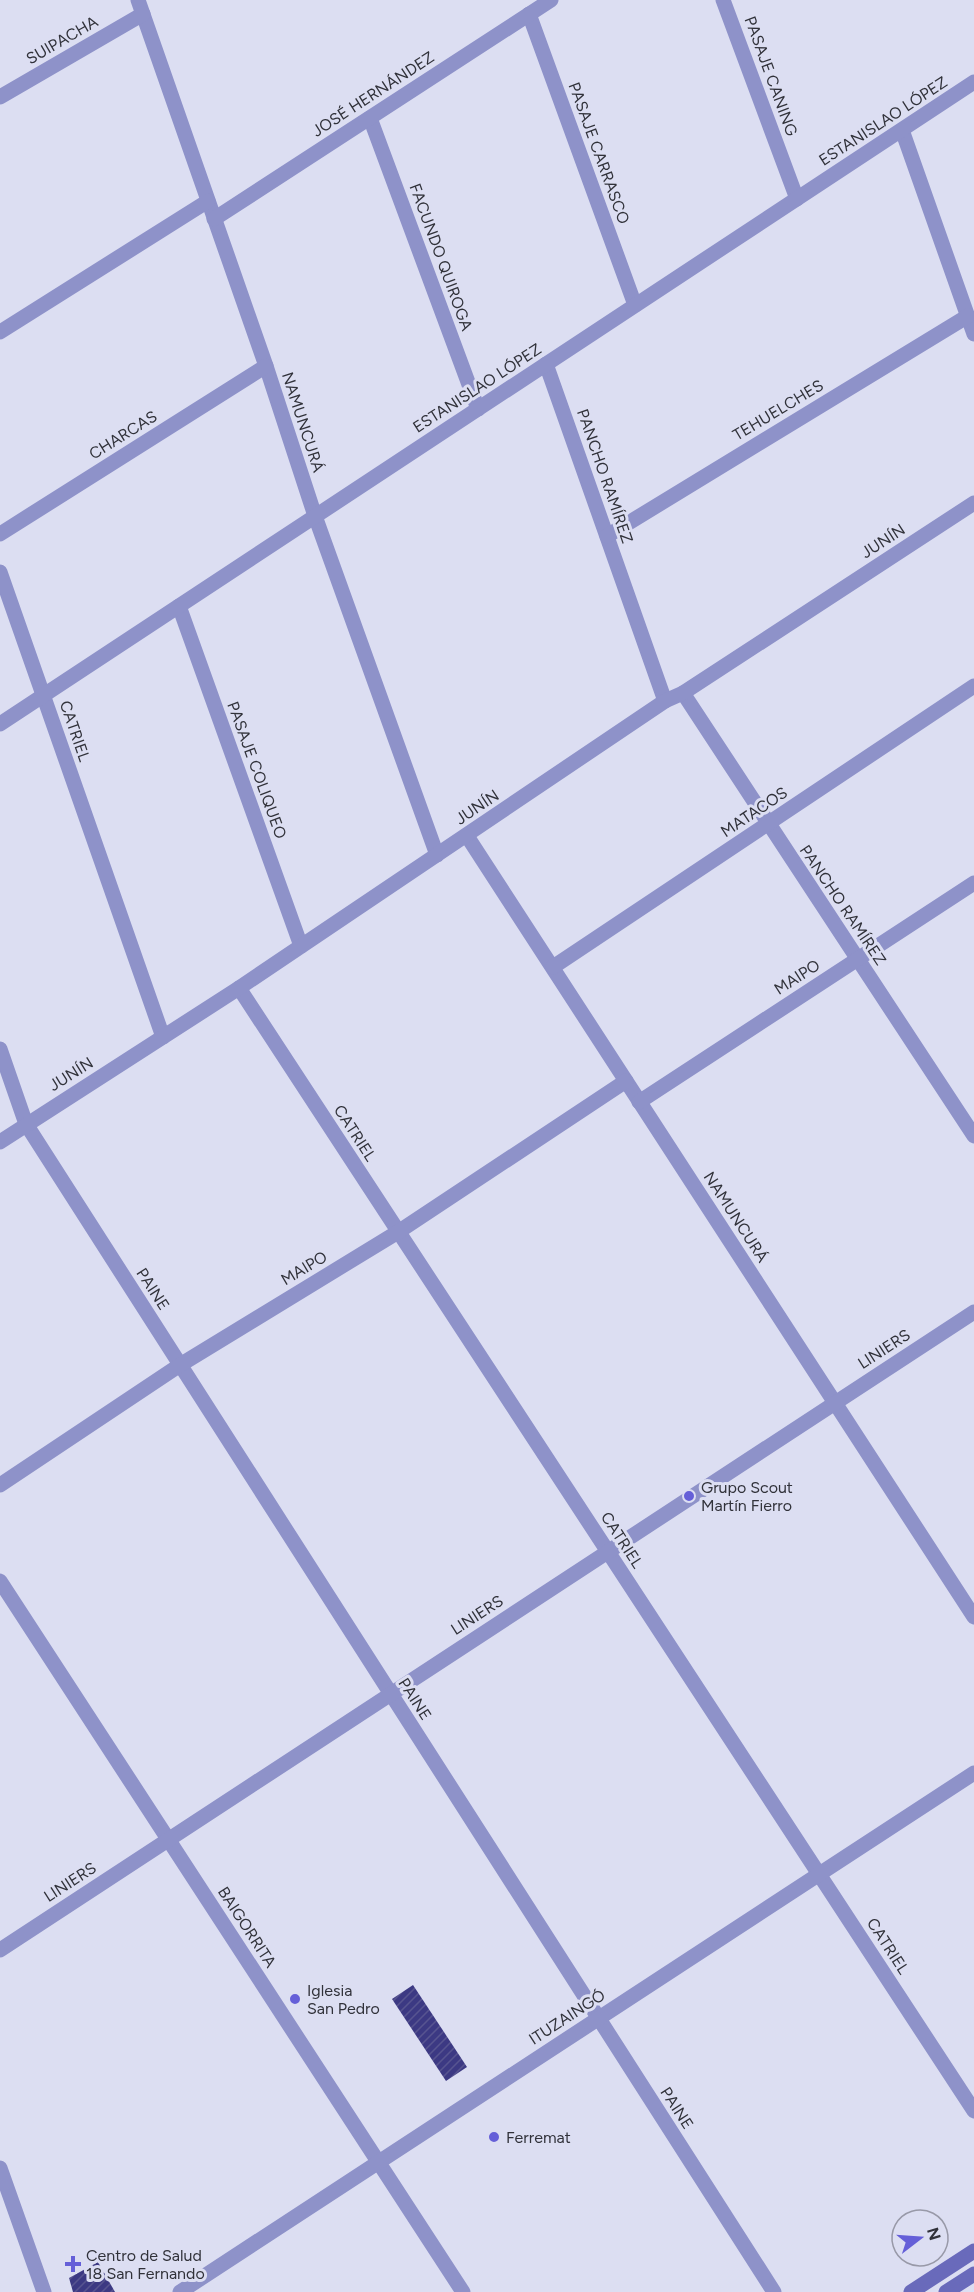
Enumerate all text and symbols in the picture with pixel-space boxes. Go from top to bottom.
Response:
street label: SUIPACHA [23,12,101,68]
street label: PASAJE CANING [741,14,801,138]
street label: JOSÉ HERNÁNDEZ [308,47,438,141]
street label: ESTANISLAO LÓPEZ [815,72,951,170]
street label: PASAJE CARRASCO [565,80,633,226]
street label: FACUNDO QUIROGA [406,181,477,333]
street label: ESTANISLAO LÓPEZ [409,339,545,437]
street label: NAMUNCURÁ [278,370,328,475]
street label: TEHUELCHES [729,375,827,444]
street label: PANCHO RAMÍREZ [573,406,637,546]
street label: CHARCAS [85,407,161,463]
street label: JUNÍN [857,520,909,562]
street label: CATRIEL [56,698,94,765]
street label: PASAJE COLIQUEO [223,699,291,841]
street label: MATACOS [717,783,791,841]
street label: JUNÍN [452,786,502,828]
street label: PANCHO RAMÍREZ [796,841,890,969]
street label: MAIPO [771,955,823,999]
street label: JUNÍN [45,1053,97,1095]
street label: CATRIEL [330,1101,381,1165]
street label: NAMUNCURÁ [700,1168,772,1266]
street label: MAIPO [278,1247,330,1289]
street label: PAINE [132,1264,174,1314]
street label: LINIERS [854,1325,914,1373]
place label: Grupo Scout Martín Fierro [701,1478,793,1515]
marker: Grupo Scout Martín Fierro [682,1489,696,1503]
street label: CATRIEL [597,1508,648,1572]
street label: LINIERS [447,1591,507,1639]
street label: PAINE [394,1674,436,1724]
street label: LINIERS [40,1858,100,1906]
street label: BAIGORRITA [214,1883,280,1971]
street label: CATRIEL [863,1914,914,1978]
place label: Iglesia San Pedro [307,1981,380,2018]
street label: ITUZAINGÓ [525,1985,609,2049]
marker: Iglesia San Pedro [288,1992,302,2006]
street label: PAINE [656,2083,698,2133]
place label: Ferremat [506,2128,571,2147]
marker: Ferremat [487,2130,501,2144]
north arrow [890,2208,950,2268]
text: N [923,2225,945,2242]
place label: Centro de Salud 18 San Fernando [86,2246,205,2283]
marker: Centro de Salud 18 San Fernando [64,2255,82,2273]

